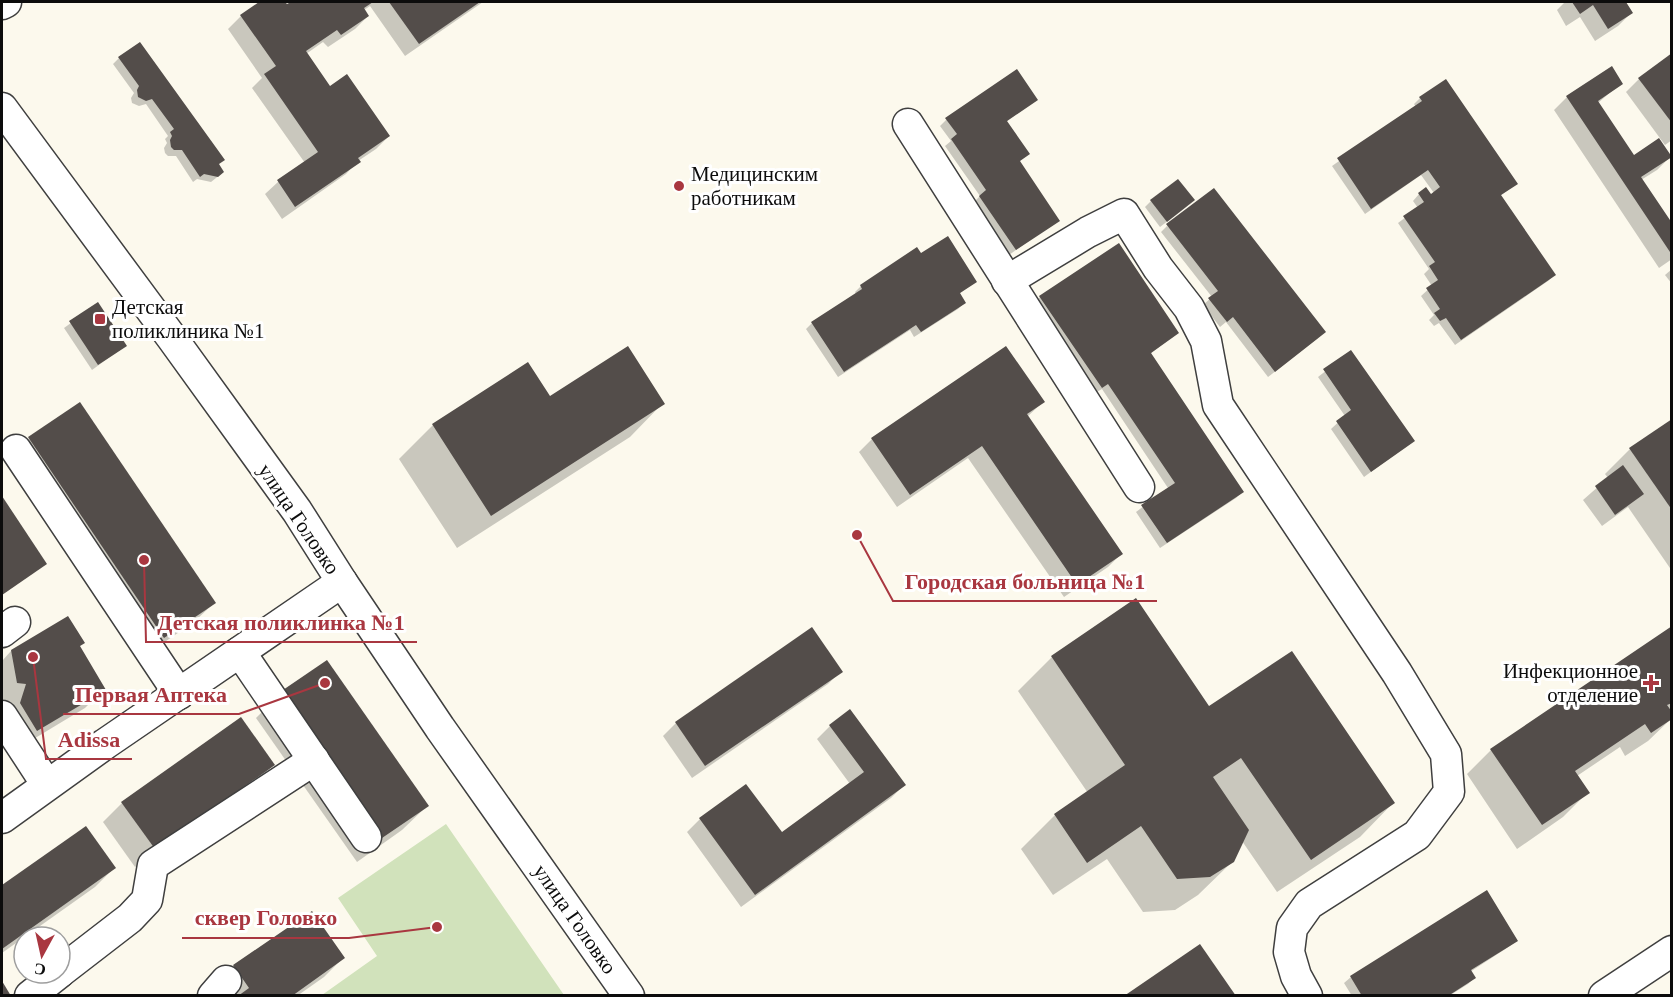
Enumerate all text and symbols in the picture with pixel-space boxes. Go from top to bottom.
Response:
place label: Медицинским работникам [691,162,818,210]
marker: Медицинским работникам [672,179,686,193]
place label: Детская поликлиника №1 [112,295,265,343]
marker: Детская поликлиника №1 [93,312,107,326]
street label: улица Головко [253,459,345,579]
callout: Городская больница №1 [893,561,1157,601]
text: Городская больница №1 [905,569,1145,594]
callout: Детская поликлинка №1 [146,602,417,642]
text: Детская поликлинка №1 [157,610,405,635]
place label: Инфекционное отделение [1503,659,1638,707]
callout: Первая Аптека [63,674,239,714]
marker: Инфекционное отделение [1642,674,1660,692]
text: Первая Аптека [75,682,227,707]
callout: Adissa [46,719,132,759]
text: Adissa [58,727,120,752]
street label: улица Головко [528,860,622,978]
callout: сквер Головко [182,898,349,938]
text: сквер Головко [195,905,337,930]
north arrow [12,925,72,985]
text: С [33,960,47,979]

